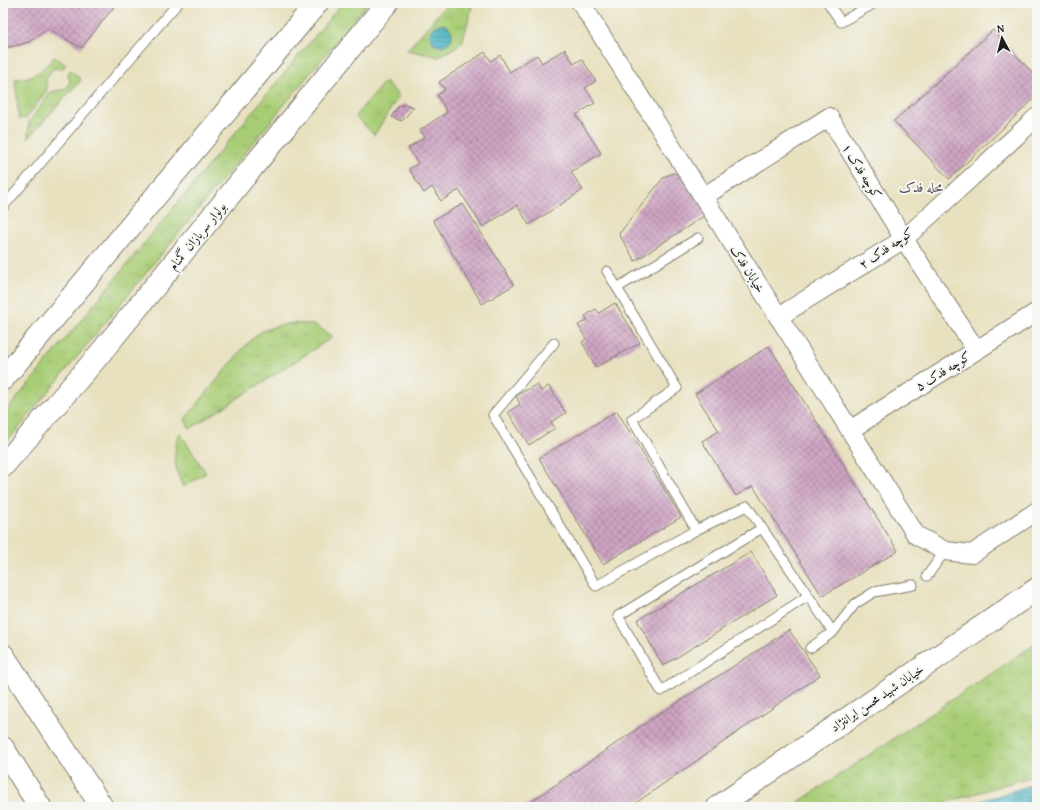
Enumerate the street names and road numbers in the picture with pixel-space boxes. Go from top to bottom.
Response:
street label: کوچه فدک ۱ [837,140,887,202]
street label: بولوار سربازان گمنام [164,198,232,275]
street label: کوچه فدک ۲ [855,223,917,273]
street label: خیابان فدک [726,241,770,297]
street label: کوچه فدک ۵ [912,346,974,396]
street label: خیابان شهید محسن ایراننژاد [826,660,928,736]

